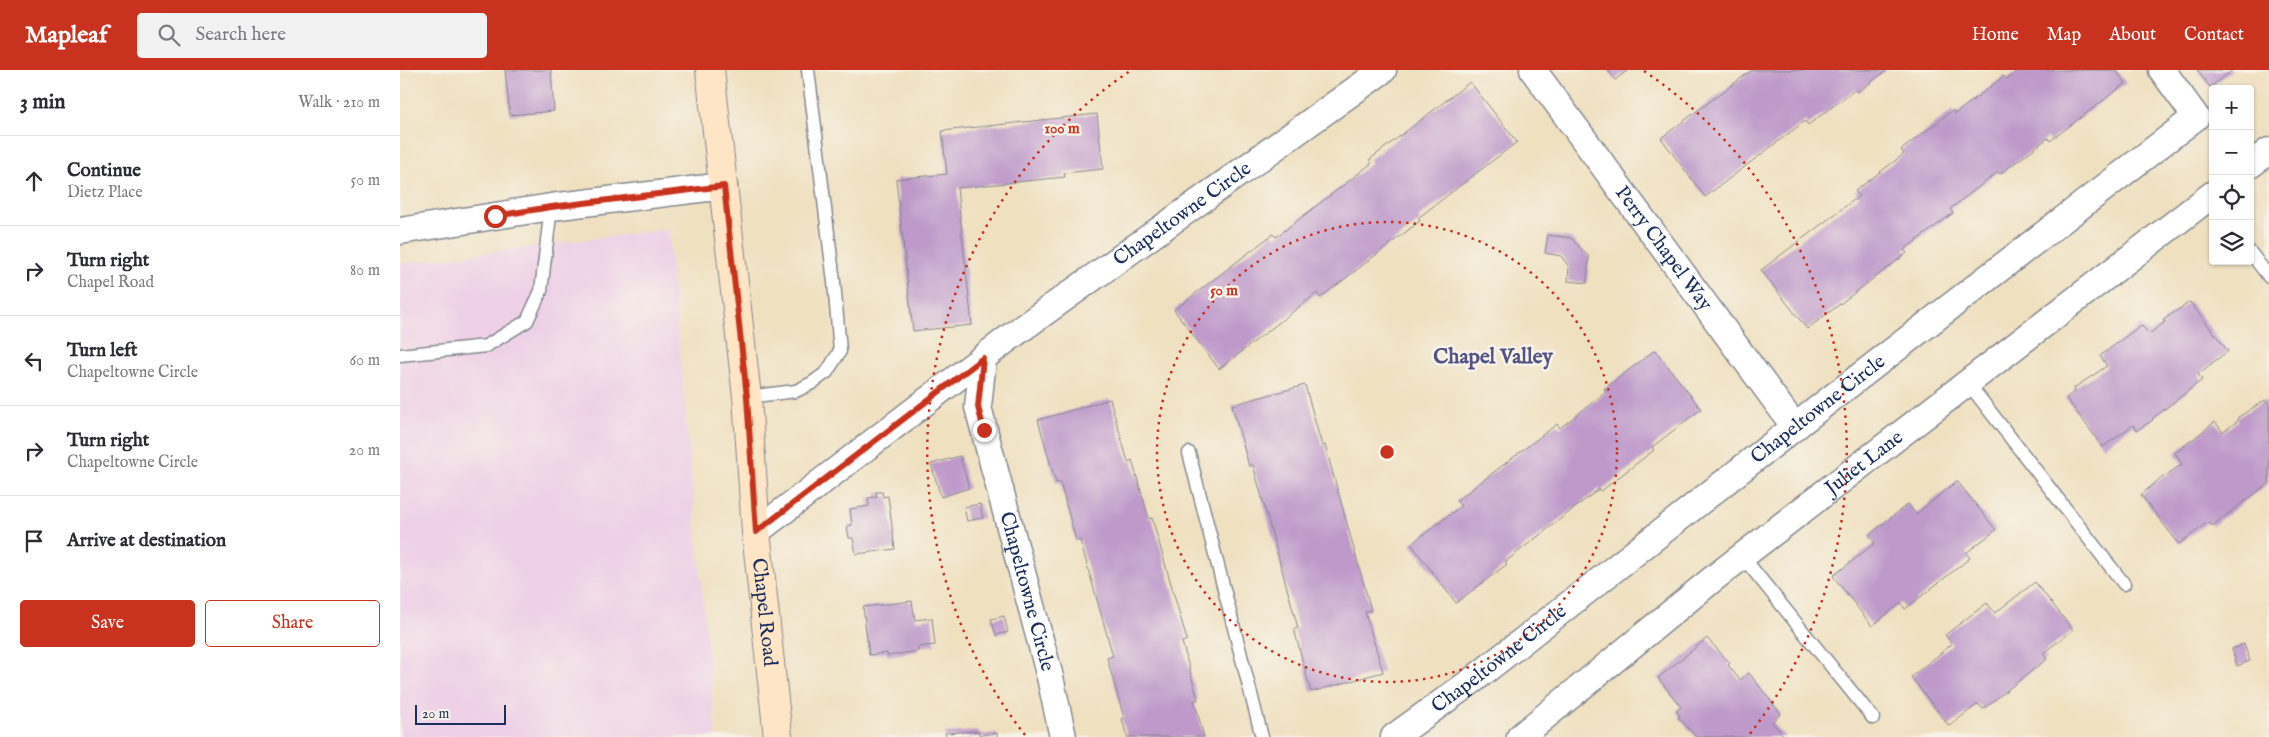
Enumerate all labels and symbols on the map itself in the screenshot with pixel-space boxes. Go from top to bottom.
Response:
text: 100 m [1044,119,1080,138]
street label: Chapeltowne Circle [1108,156,1256,272]
street label: Perry Chapel Way [1610,181,1718,316]
route start [484,205,507,228]
text: 50 m [1210,281,1238,300]
district label: Chapel Valley [1433,344,1553,371]
street label: Chapeltowne Circle [1746,349,1890,469]
route end [973,419,996,442]
street label: Juliet Lane [1818,425,1908,502]
centre of rings [1378,443,1396,461]
street label: Chapeltowne Circle [994,509,1060,674]
street label: Chapel Road [746,557,783,668]
street label: Chapeltowne Circle [1426,599,1572,718]
scale bar [415,702,506,725]

